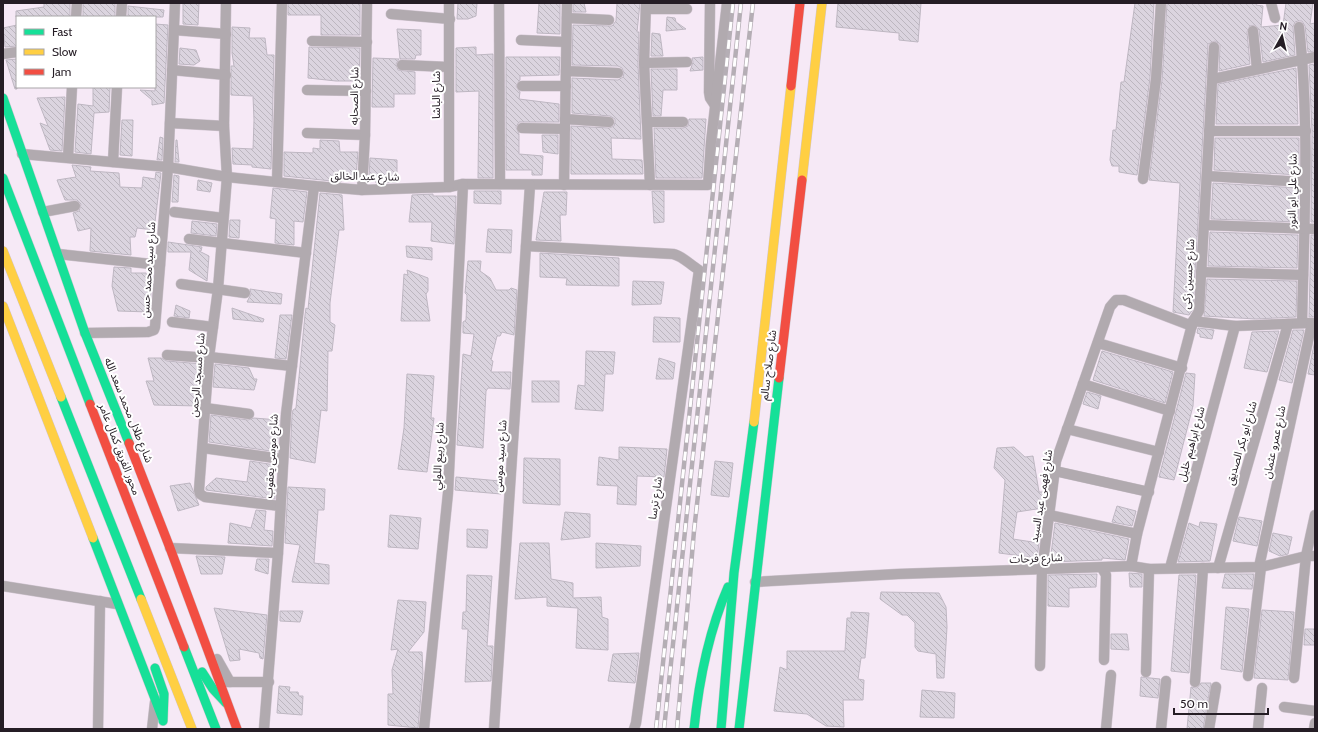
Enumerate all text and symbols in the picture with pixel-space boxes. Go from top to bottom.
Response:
legend [16,16,156,88]
north arrow [1262,16,1302,56]
text: N [1279,19,1288,34]
text: Fast [52,24,72,39]
text: Slow [52,44,77,59]
text: Jam [51,64,71,79]
street label: شارع الصحابه [346,66,363,125]
street label: شارع الباشا [429,71,444,119]
street label: شارع علي ابو النور [1284,153,1302,230]
street label: شارع عبد الخالق [330,168,400,185]
street label: شارع سيد محمد حسن [138,221,159,319]
street label: شارع حسين زكى [1179,238,1198,310]
street label: شارع صلاح سالم [757,329,781,401]
street label: شارع مسجد الرحمن [186,332,209,418]
street label: شارع طلال محمد سعد الله [101,355,157,465]
street label: شارع ابو بكر الصديق [1222,399,1261,487]
street label: محور الفريق كمال عامر [96,400,144,497]
street label: شارع عمرو عثمان [1259,404,1290,480]
street label: شارع ابراهيم خليل [1174,405,1210,484]
street label: شارع موسى يعقوب [261,413,282,499]
street label: شارع سيد موسى [490,419,511,493]
street label: شارع ربيع اللولي [429,421,449,490]
street label: شارع فهمى عبد السيد [1027,448,1056,544]
street label: شارع ترسا [645,475,666,520]
street label: شارع فرحات [1009,550,1063,567]
scale bar [1174,690,1268,716]
text: 50 m [1180,696,1208,711]

